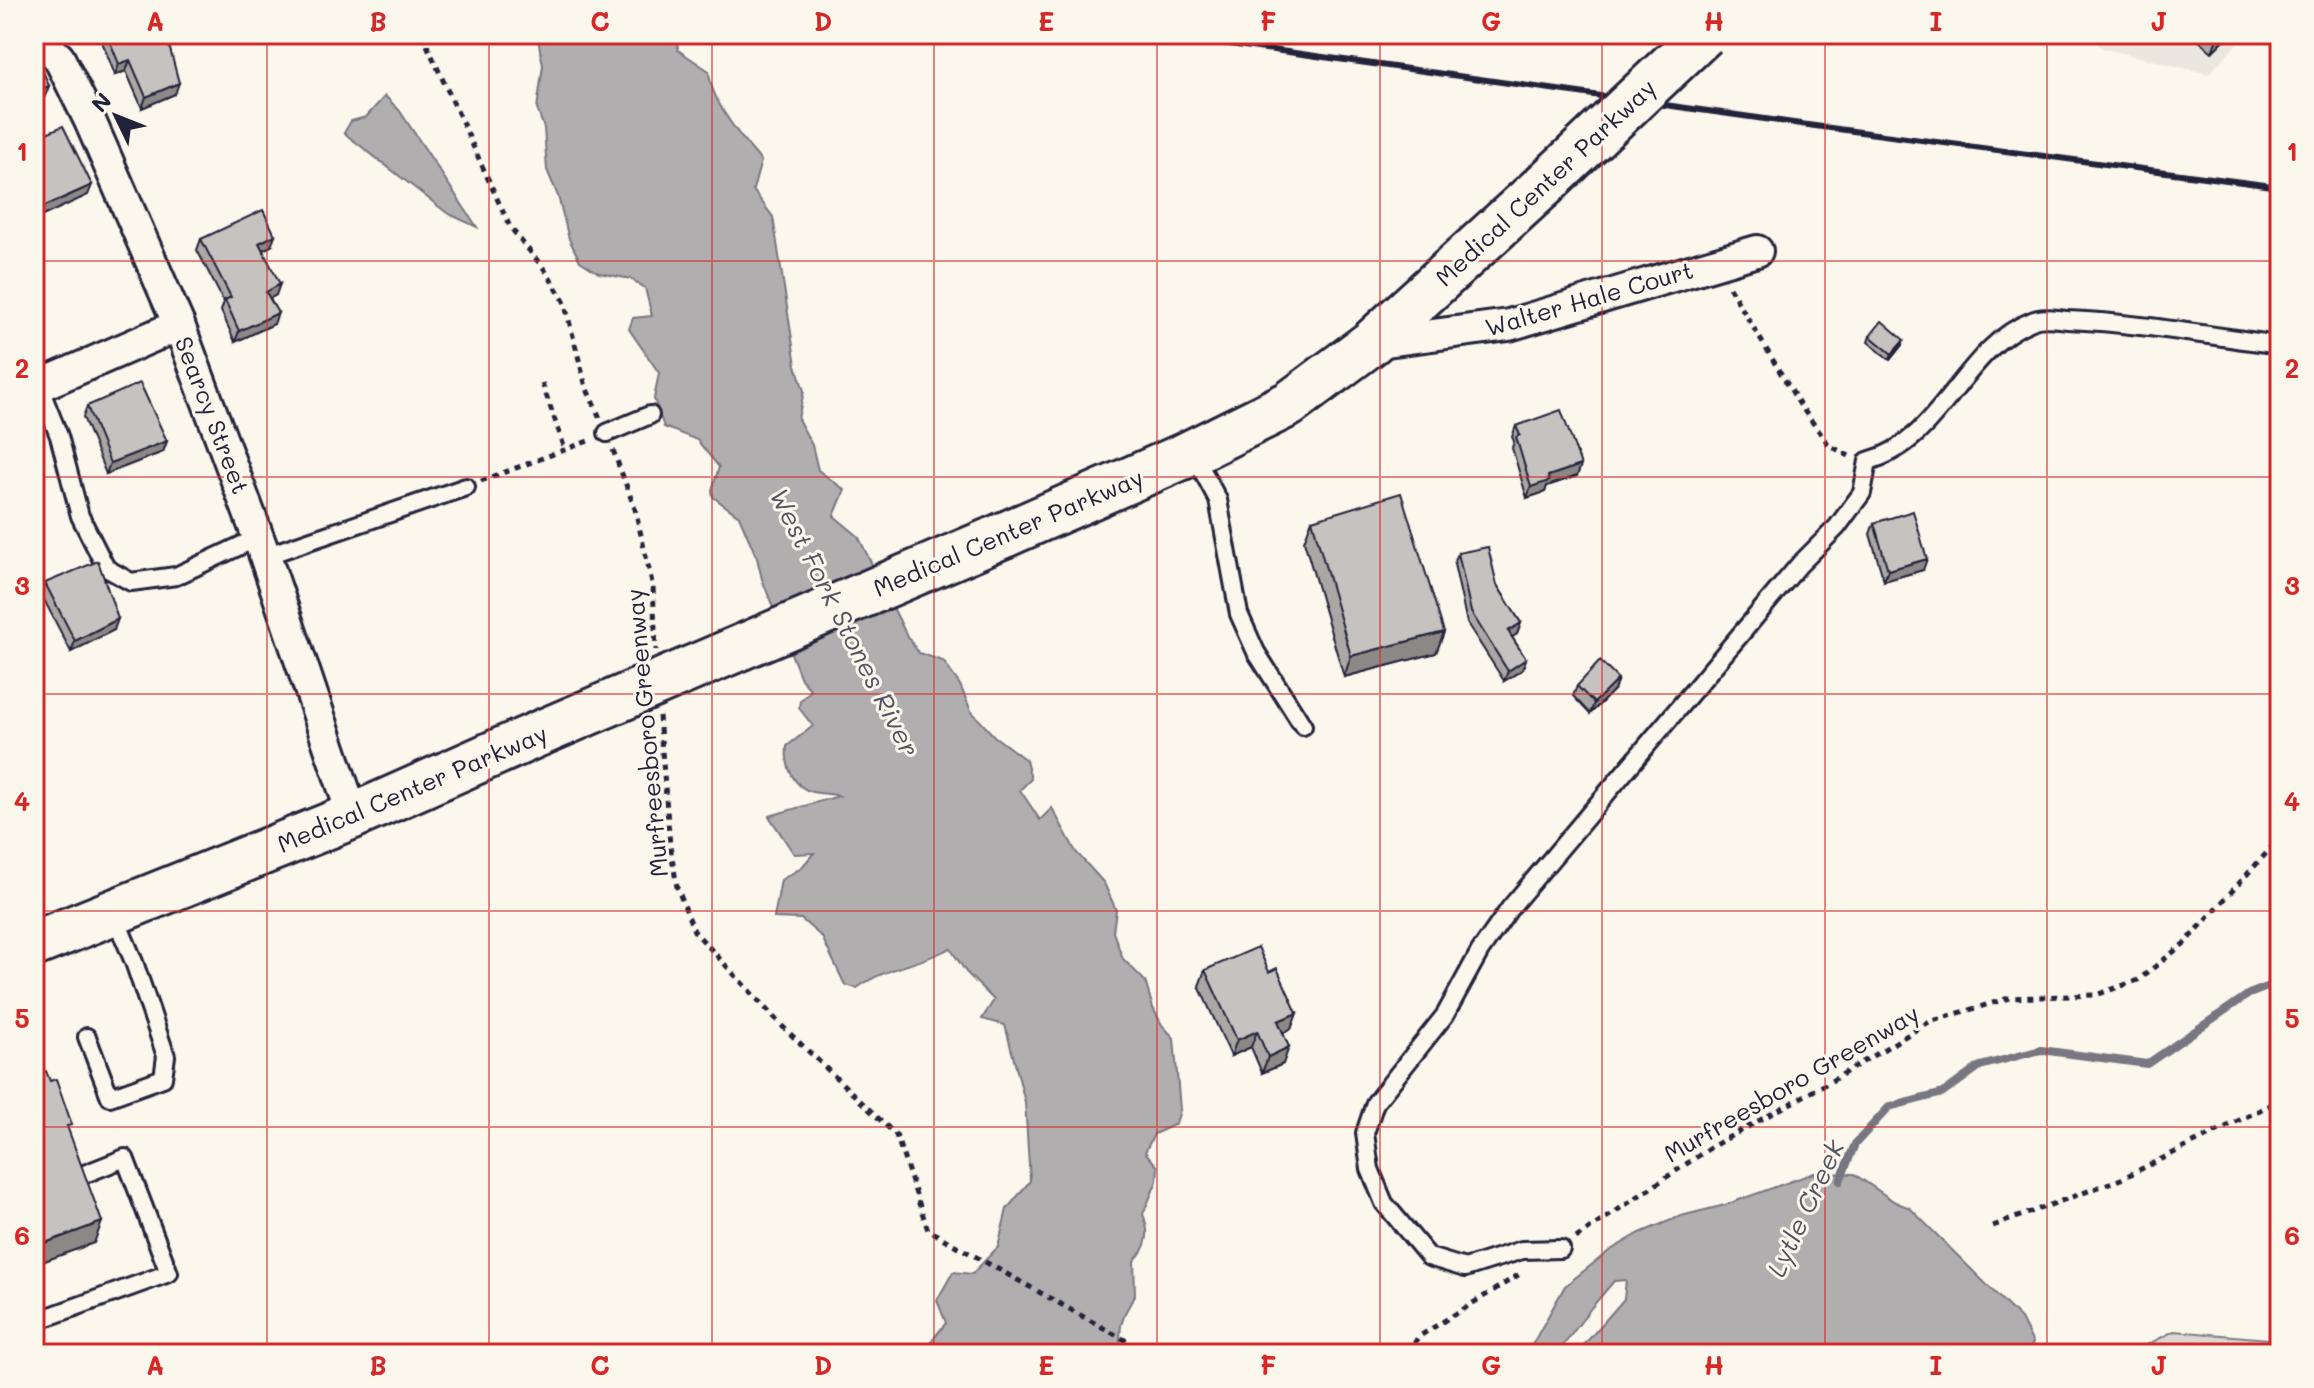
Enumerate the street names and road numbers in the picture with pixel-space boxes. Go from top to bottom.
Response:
street label: Medical Center Parkway [1428,72,1662,292]
street label: Walter Hale Court [1481,253,1697,343]
street label: Searcy Street [169,332,257,498]
street label: Medical Center Parkway [868,461,1148,603]
street label: Murfreesboro Greenway [618,587,674,879]
street label: Medical Center Parkway [272,717,552,859]
street label: Murfreesboro Greenway [1658,997,1924,1169]

